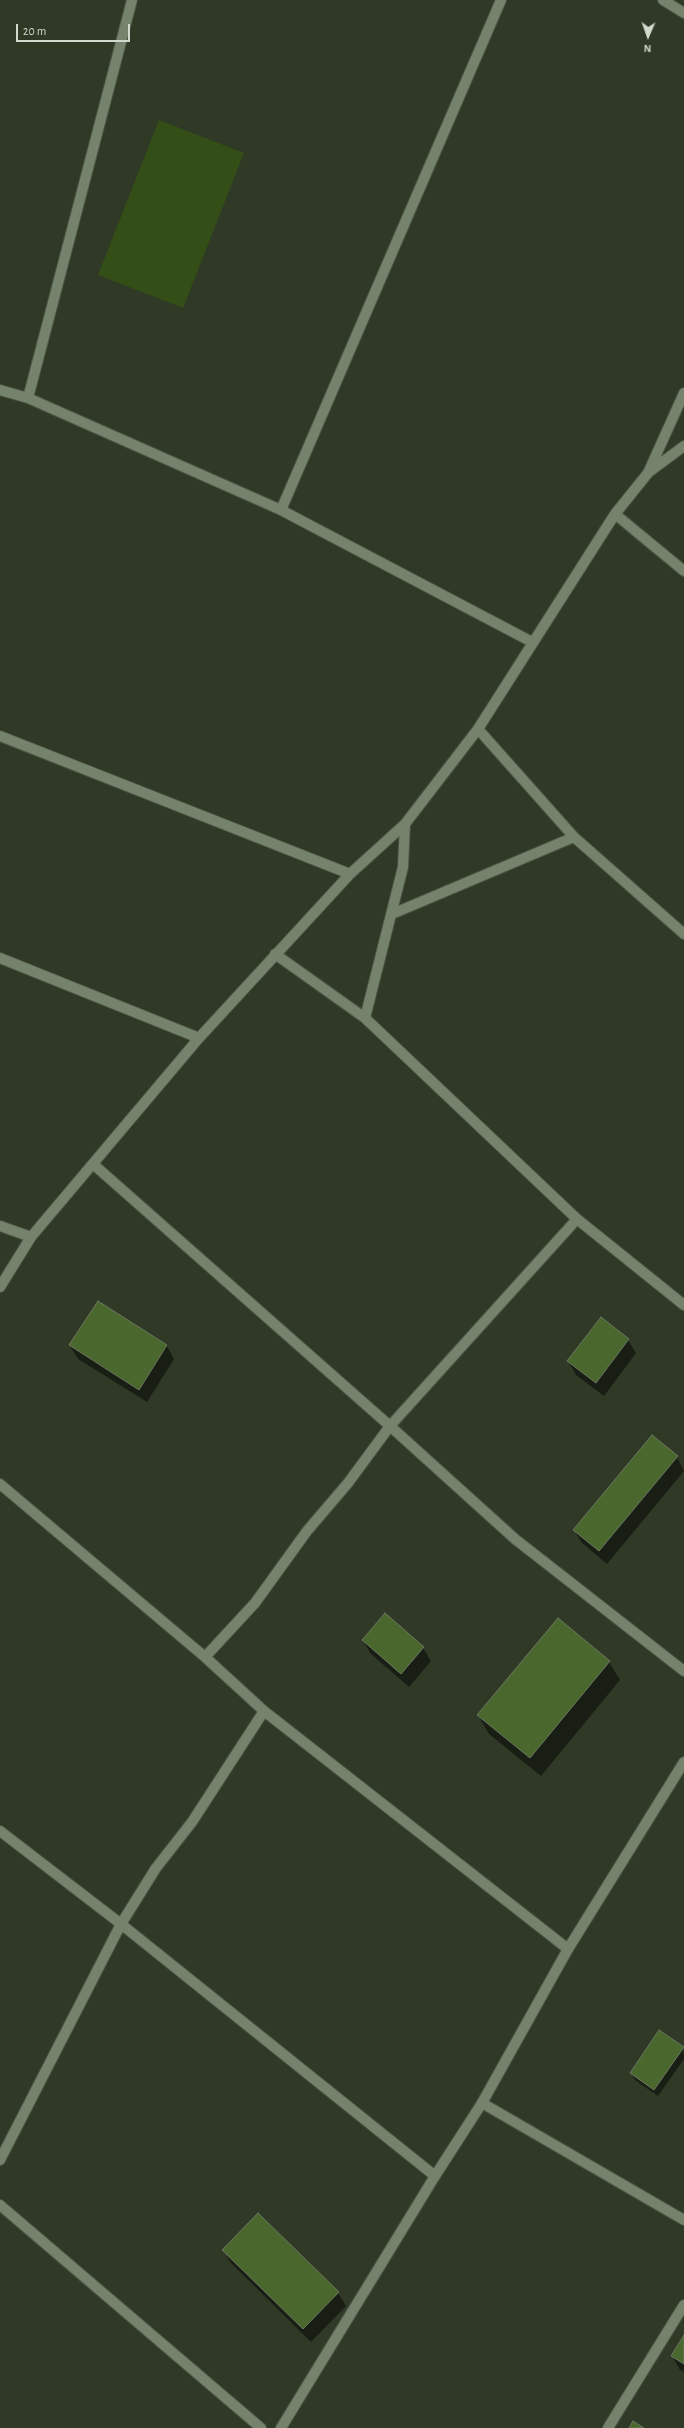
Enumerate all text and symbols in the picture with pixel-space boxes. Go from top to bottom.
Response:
scale bar [18,16,132,42]
north arrow [628,16,668,56]
text: 20 m [23,25,46,37]
text: N [644,43,652,54]

